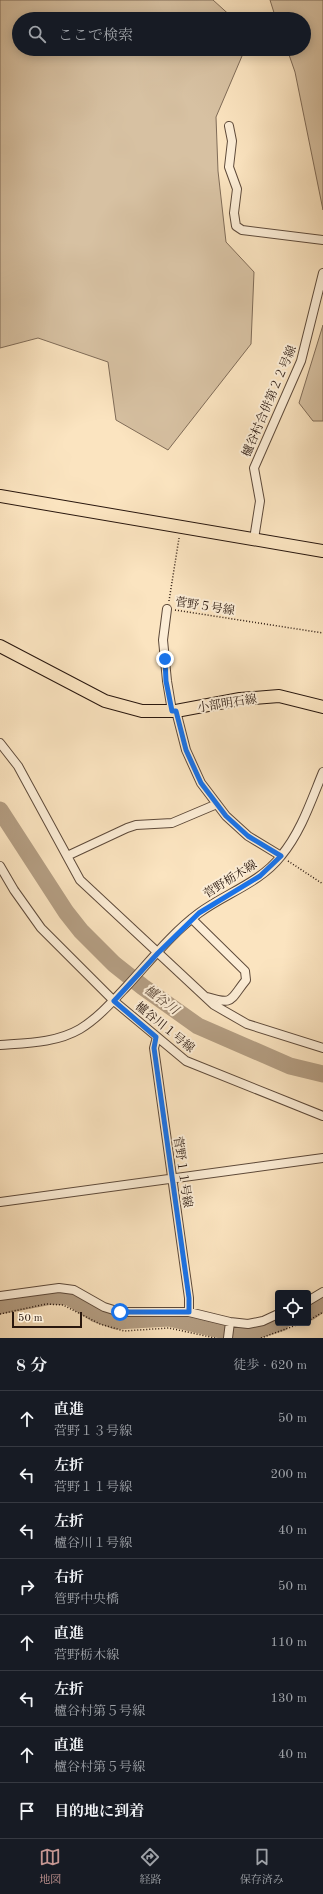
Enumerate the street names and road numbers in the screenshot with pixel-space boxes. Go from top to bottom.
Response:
street label: 櫨谷村合併第２２号線 [239,343,299,459]
street label: 菅野５号線 [174,594,236,618]
street label: 小部明石線 [196,691,258,715]
street label: 菅野栃木線 [201,857,259,901]
street label: 櫨谷川１号線 [133,999,197,1055]
street label: 菅野１１号線 [171,1135,195,1209]

